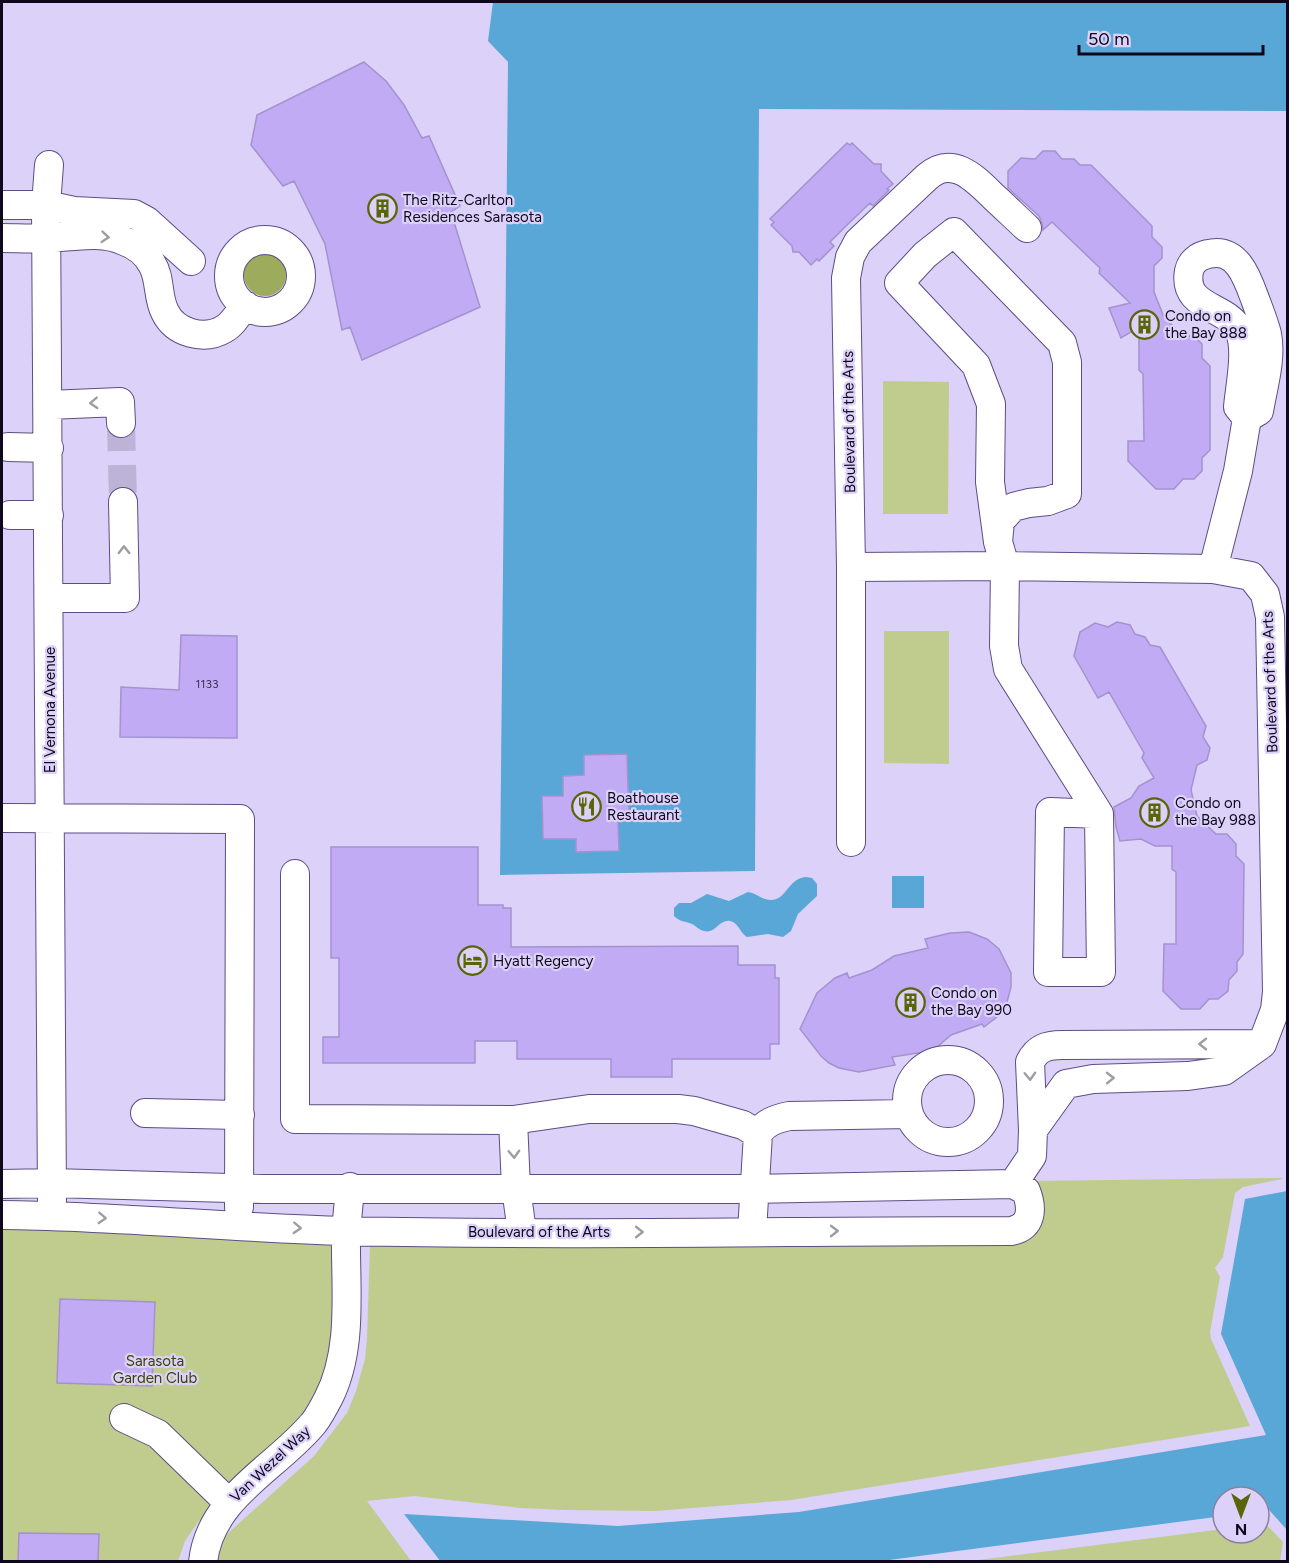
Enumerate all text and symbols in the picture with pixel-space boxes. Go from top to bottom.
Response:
scale bar [1079,18,1264,56]
text: 50 m [1088,28,1130,50]
place label: The Ritz-Carlton Residences Sarasota [403,191,542,226]
building icon: The Ritz-Carlton Residences Sarasota [366,193,398,225]
one-way arrow [101,230,110,243]
place label: Condo on the Bay 888 [1165,307,1247,342]
building icon: Condo on the Bay 888 [1128,309,1160,341]
street label: Boulevard of the Arts [839,351,859,493]
one-way arrow [90,397,99,410]
one-way arrow [118,546,131,555]
street label: Boulevard of the Arts [1259,611,1281,753]
street label: El Vernona Avenue [41,647,59,773]
house number: 1133 [196,677,218,691]
place label: Boathouse Restaurant [607,789,680,824]
restaurant icon: Boathouse Restaurant [570,791,602,823]
place label: Condo on the Bay 988 [1175,794,1256,829]
building icon: Condo on the Bay 988 [1138,796,1170,828]
hotel icon: Hyatt Regency [456,945,488,977]
place label: Hyatt Regency [493,952,594,970]
place label: Condo on the Bay 990 [931,984,1012,1019]
building icon: Condo on the Bay 990 [894,986,926,1018]
one-way arrow [1199,1038,1208,1050]
one-way arrow [1024,1072,1036,1081]
one-way arrow [1105,1072,1114,1084]
one-way arrow [508,1149,521,1158]
one-way arrow [97,1211,106,1224]
one-way arrow [292,1222,301,1235]
street label: Boulevard of the Arts [468,1223,610,1241]
one-way arrow [829,1225,838,1237]
one-way arrow [634,1226,643,1238]
park label: Sarasota Garden Club [113,1352,197,1387]
street label: Van Wezel Way [226,1422,314,1506]
north arrow [1211,1485,1271,1545]
text: N [1235,1520,1247,1539]

